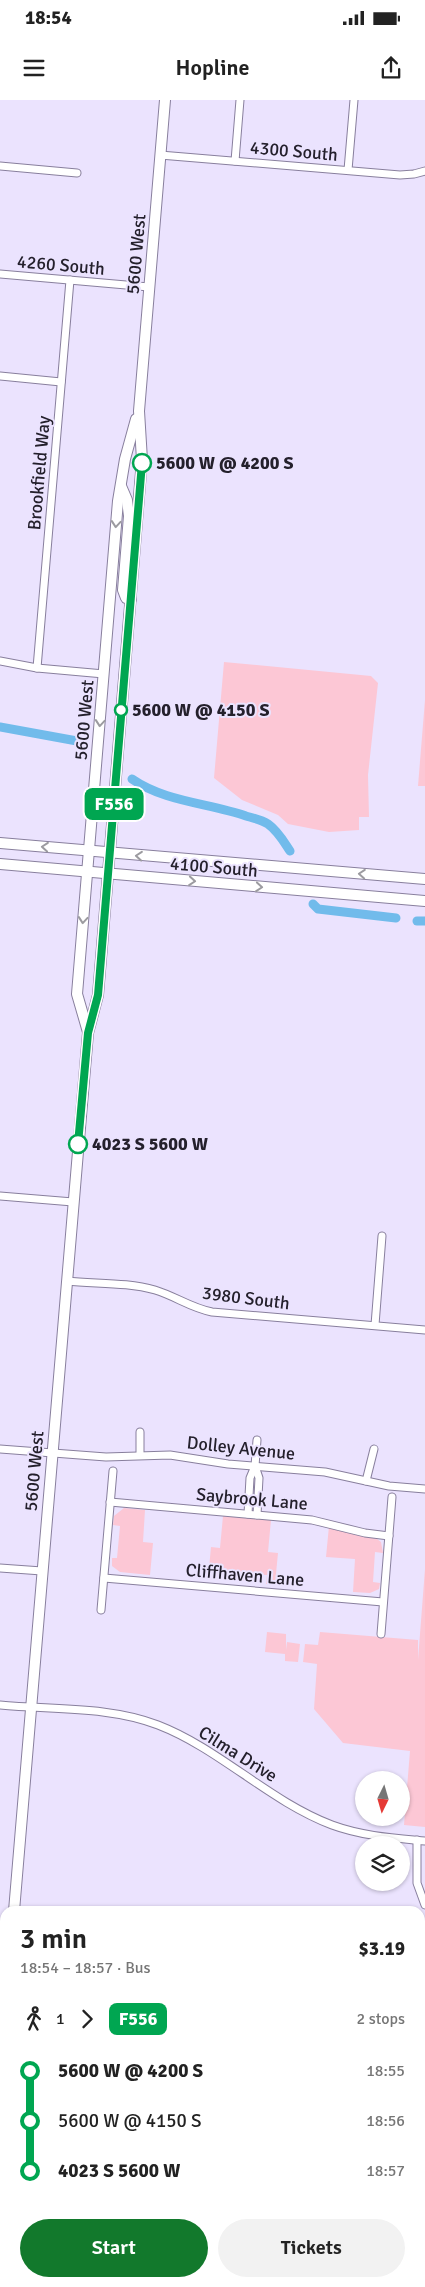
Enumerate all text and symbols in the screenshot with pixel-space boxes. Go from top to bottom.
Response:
text: 18:54 [25,6,72,30]
icon: menu [20,54,48,82]
text: Hopline [176,54,249,81]
icon: share [377,54,405,82]
street label: 4300 South [249,136,339,166]
street label: 5600 West [122,213,150,295]
street label: 4260 South [16,250,106,280]
street label: Brookfield Way [23,414,55,531]
place label: 5600 W @ 4200 S [156,452,294,474]
marker: 5600 W @ 4200 S [132,453,152,473]
one-way arrow [111,520,122,528]
street label: 5600 West [70,679,98,761]
place label: 5600 W @ 4150 S [132,699,270,721]
marker: 5600 W @ 4150 S [114,703,128,717]
one-way arrow [95,719,106,727]
line badge: F556 [79,788,149,820]
text: F556 [95,793,133,815]
one-way arrow [40,842,48,853]
one-way arrow [134,850,142,861]
street label: 4100 South [169,852,259,882]
one-way arrow [358,869,366,880]
one-way arrow [188,875,196,886]
one-way arrow [255,881,263,892]
one-way arrow [78,917,89,925]
place label: 4023 S 5600 W [92,1133,208,1155]
marker: 4023 S 5600 W [68,1134,88,1154]
street label: 3980 South [201,1282,291,1314]
street label: 5600 West [20,1430,48,1512]
street label: Dolley Avenue [186,1431,296,1465]
street label: Saybrook Lane [195,1483,309,1515]
street label: Cliffhaven Lane [185,1559,305,1591]
street label: Cilma Drive [195,1721,281,1787]
north arrow [355,1771,410,1826]
map controls [355,1771,410,1891]
button: layers [355,1836,410,1891]
text: 3 min [20,1922,87,1956]
text: $3.19 [359,1937,405,1961]
text: 18:54 – 18:57 · Bus [20,1958,151,1978]
icon: walk [20,2005,48,2033]
icon: forward [73,2005,101,2033]
text: F556 [119,2008,157,2030]
text: 1 [56,2009,65,2029]
text: 2 stops [357,2009,405,2029]
text: 5600 W @ 4200 S [58,2059,203,2083]
text: 18:55 [366,2061,405,2081]
text: 5600 W @ 4150 S [58,2109,202,2133]
text: 18:56 [366,2111,405,2131]
text: 4023 S 5600 W [58,2159,180,2183]
text: 18:57 [366,2161,405,2181]
button: Start [20,2219,208,2277]
button: Tickets [218,2219,405,2277]

